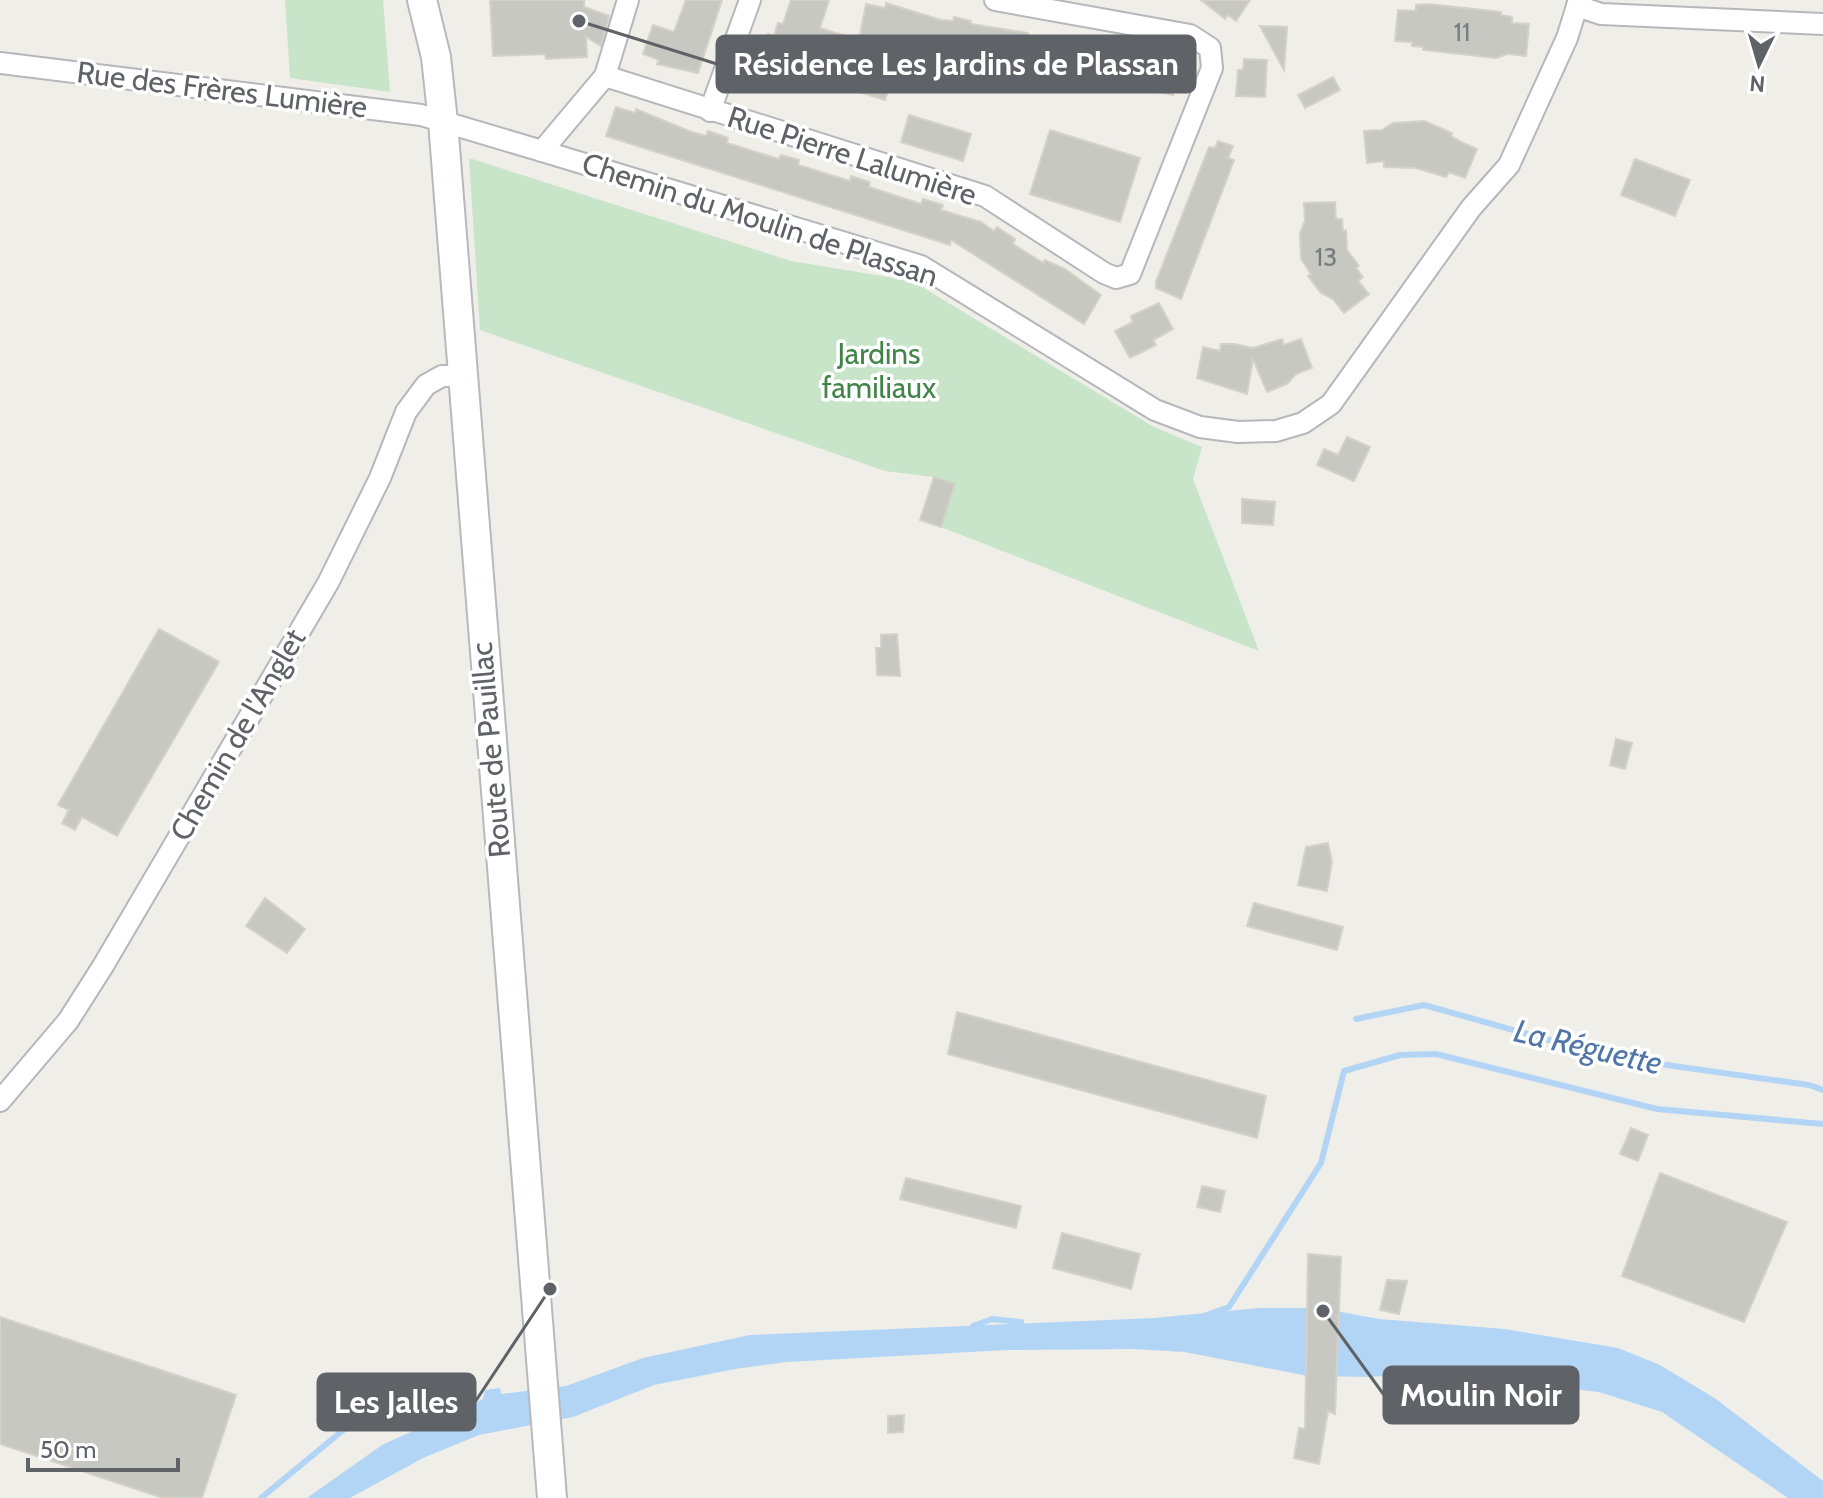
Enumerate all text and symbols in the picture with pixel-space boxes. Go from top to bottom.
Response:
house number: 11 [1454,16,1470,48]
north arrow [1719,24,1799,104]
callout: Résidence Les Jardins de Plassan [717,36,1195,92]
text: Résidence Les Jardins de Plassan [733,44,1179,83]
street label: Rue des Frères Lumière [75,53,369,126]
text: N [1748,69,1766,98]
street label: Rue Pierre Lalumière [723,98,981,213]
street label: Chemin du Moulin de Plassan [578,144,943,295]
house number: 13 [1315,241,1337,273]
park label: Jardins familiaux [822,335,936,406]
street label: Chemin de l'Anglet [162,622,313,847]
street label: Route de Pauillac [463,641,518,859]
water label: La Réguette [1511,1011,1666,1082]
callout: Moulin Noir [1384,1367,1578,1423]
callout: Les Jalles [318,1374,475,1430]
text: Moulin Noir [1400,1375,1562,1414]
text: Les Jalles [334,1382,458,1421]
scale bar [28,1422,178,1472]
text: 50 m [40,1435,96,1464]

